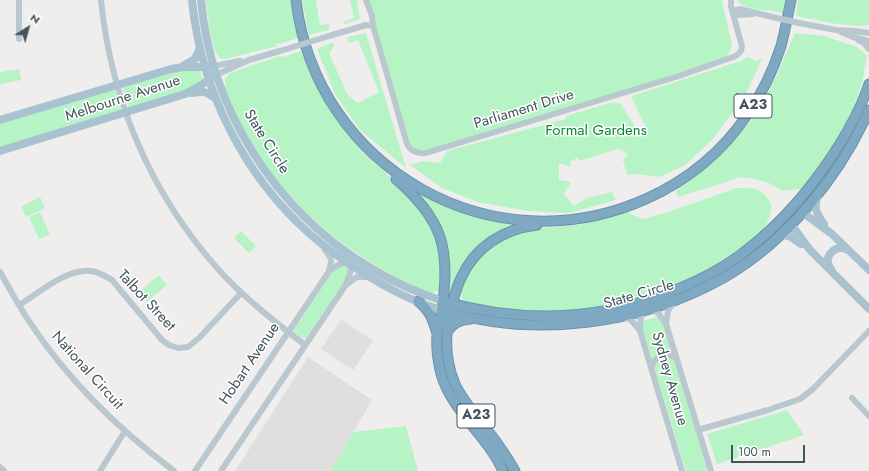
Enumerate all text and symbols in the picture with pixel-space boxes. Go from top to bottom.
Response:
north arrow [8,8,48,48]
text: N [27,9,44,27]
street label: Melbourne Avenue [63,72,183,126]
street label: Parliament Drive [472,86,576,134]
road number: A23 [734,94,772,118]
street label: State Circle [239,107,293,177]
park label: Formal Gardens [545,122,647,140]
street label: Talbot Street [113,267,179,335]
street label: State Circle [602,276,676,314]
street label: Hobart Avenue [216,320,284,408]
street label: National Circuit [47,328,127,414]
street label: Sydney Avenue [647,330,691,428]
road number: A23 [457,404,495,428]
scale bar [733,437,807,463]
text: 100 m [738,443,771,461]

